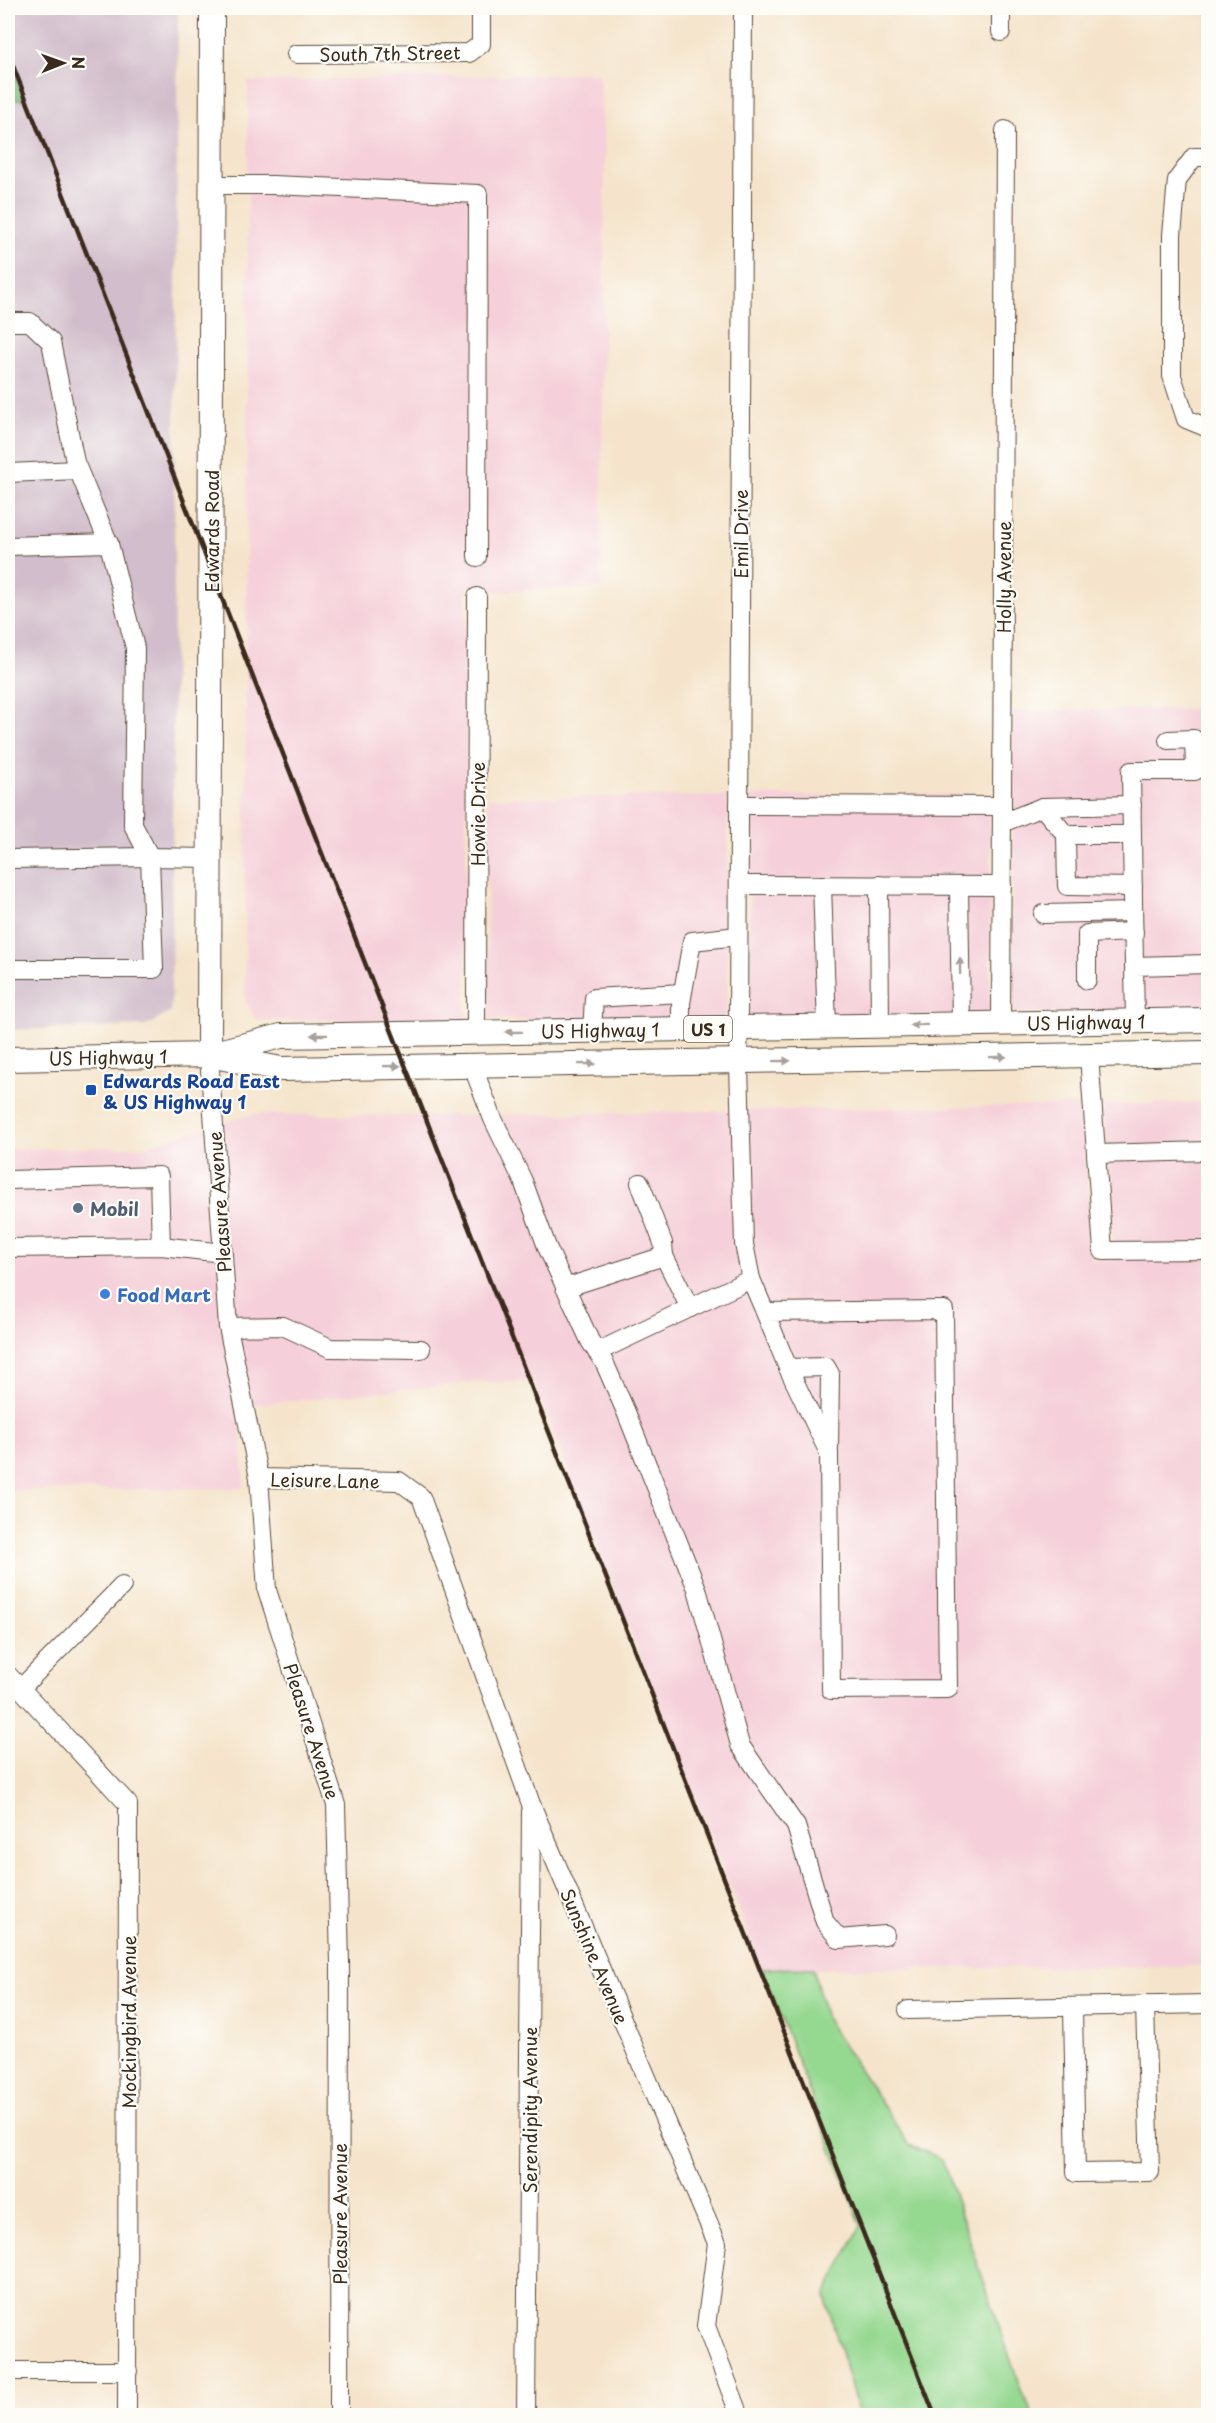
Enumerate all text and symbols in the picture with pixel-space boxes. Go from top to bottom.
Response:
north arrow [33,33,93,93]
street label: South 7th Street [319,38,461,68]
text: N [67,56,91,69]
street label: Edwards Road [198,469,225,593]
street label: Emil Drive [727,490,754,578]
street label: Holly Avenue [990,521,1017,633]
street label: Howie Drive [464,762,491,866]
one-way arrow [956,956,965,975]
street label: US Highway 1 [1026,1007,1146,1037]
street label: US Highway 1 [540,1015,660,1045]
road number: US 1 [684,1016,732,1042]
one-way arrow [910,1020,929,1030]
one-way arrow [505,1027,524,1036]
one-way arrow [310,1030,329,1040]
street label: US Highway 1 [48,1042,168,1072]
one-way arrow [989,1052,1008,1062]
one-way arrow [773,1056,792,1065]
one-way arrow [578,1059,597,1068]
one-way arrow [383,1062,402,1071]
place label: Edwards Road East & US Highway 1 [103,1067,281,1115]
marker: Edwards Road East & US Highway 1 [84,1083,98,1097]
street label: Pleasure Avenue [201,1130,237,1274]
place label: Mobil [90,1195,139,1222]
marker: Mobil [71,1201,85,1215]
place label: Food Mart [117,1281,211,1308]
marker: Food Mart [98,1287,112,1301]
street label: Leisure Lane [270,1466,380,1494]
street label: Pleasure Avenue [277,1660,347,1802]
street label: Sunshine Avenue [554,1884,636,2028]
street label: Mockingbird Avenue [115,1935,142,2109]
street label: Serendipity Avenue [516,2027,543,2193]
street label: Pleasure Avenue [326,2143,353,2285]

